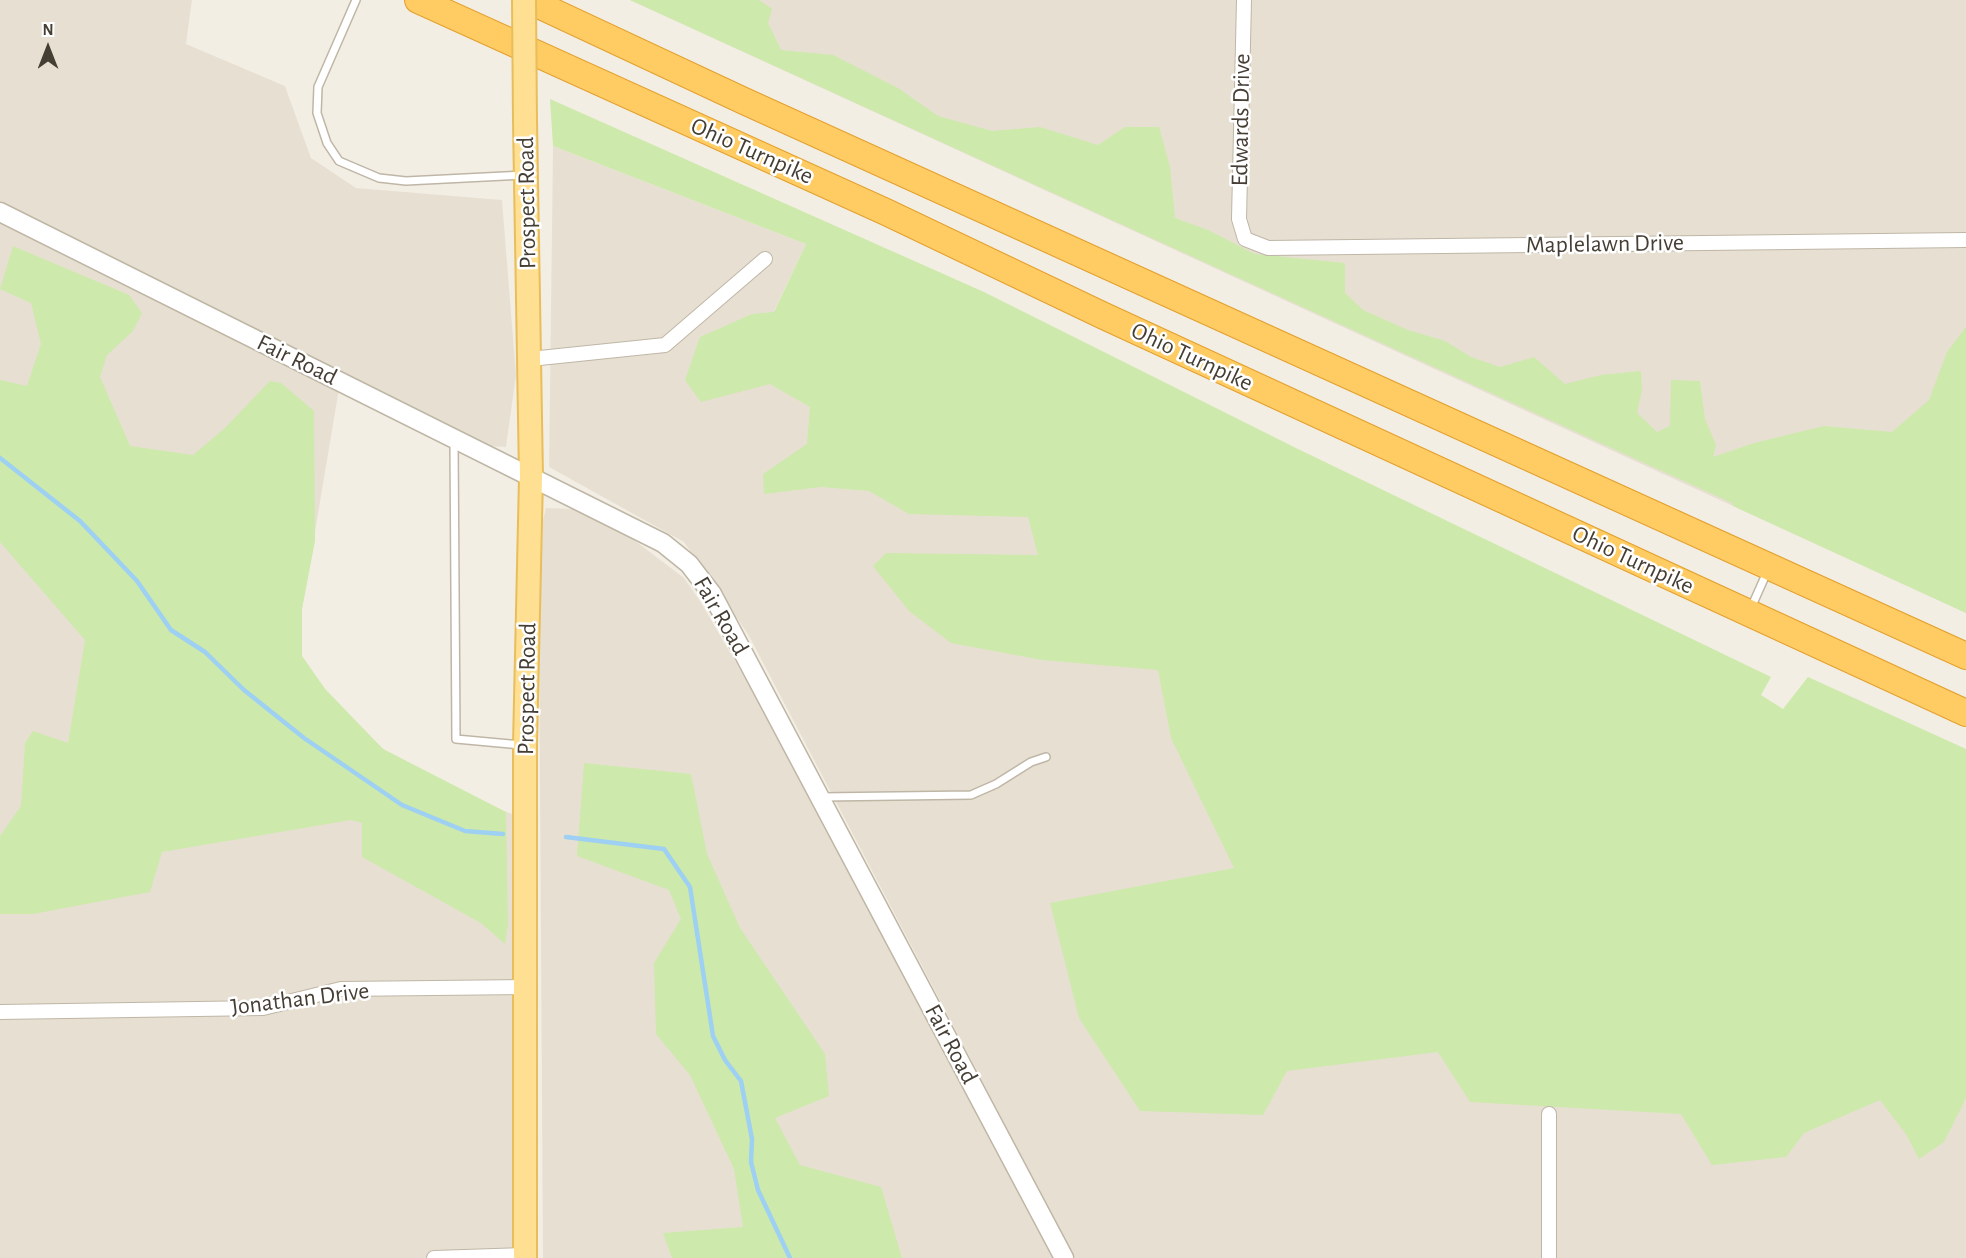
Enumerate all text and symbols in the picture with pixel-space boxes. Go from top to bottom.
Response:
north arrow [18,18,78,78]
text: N [42,22,54,38]
street label: Edwards Drive [1225,53,1257,187]
street label: Ohio Turnpike [686,111,818,191]
street label: Prospect Road [511,137,543,269]
street label: Maplelawn Drive [1526,228,1684,260]
street label: Ohio Turnpike [1127,316,1257,398]
street label: Fair Road [252,328,342,392]
street label: Ohio Turnpike [1568,519,1698,601]
street label: Fair Road [687,572,755,660]
street label: Prospect Road [511,623,543,755]
street label: Jonathan Drive [229,976,371,1022]
street label: Fair Road [918,999,984,1089]

